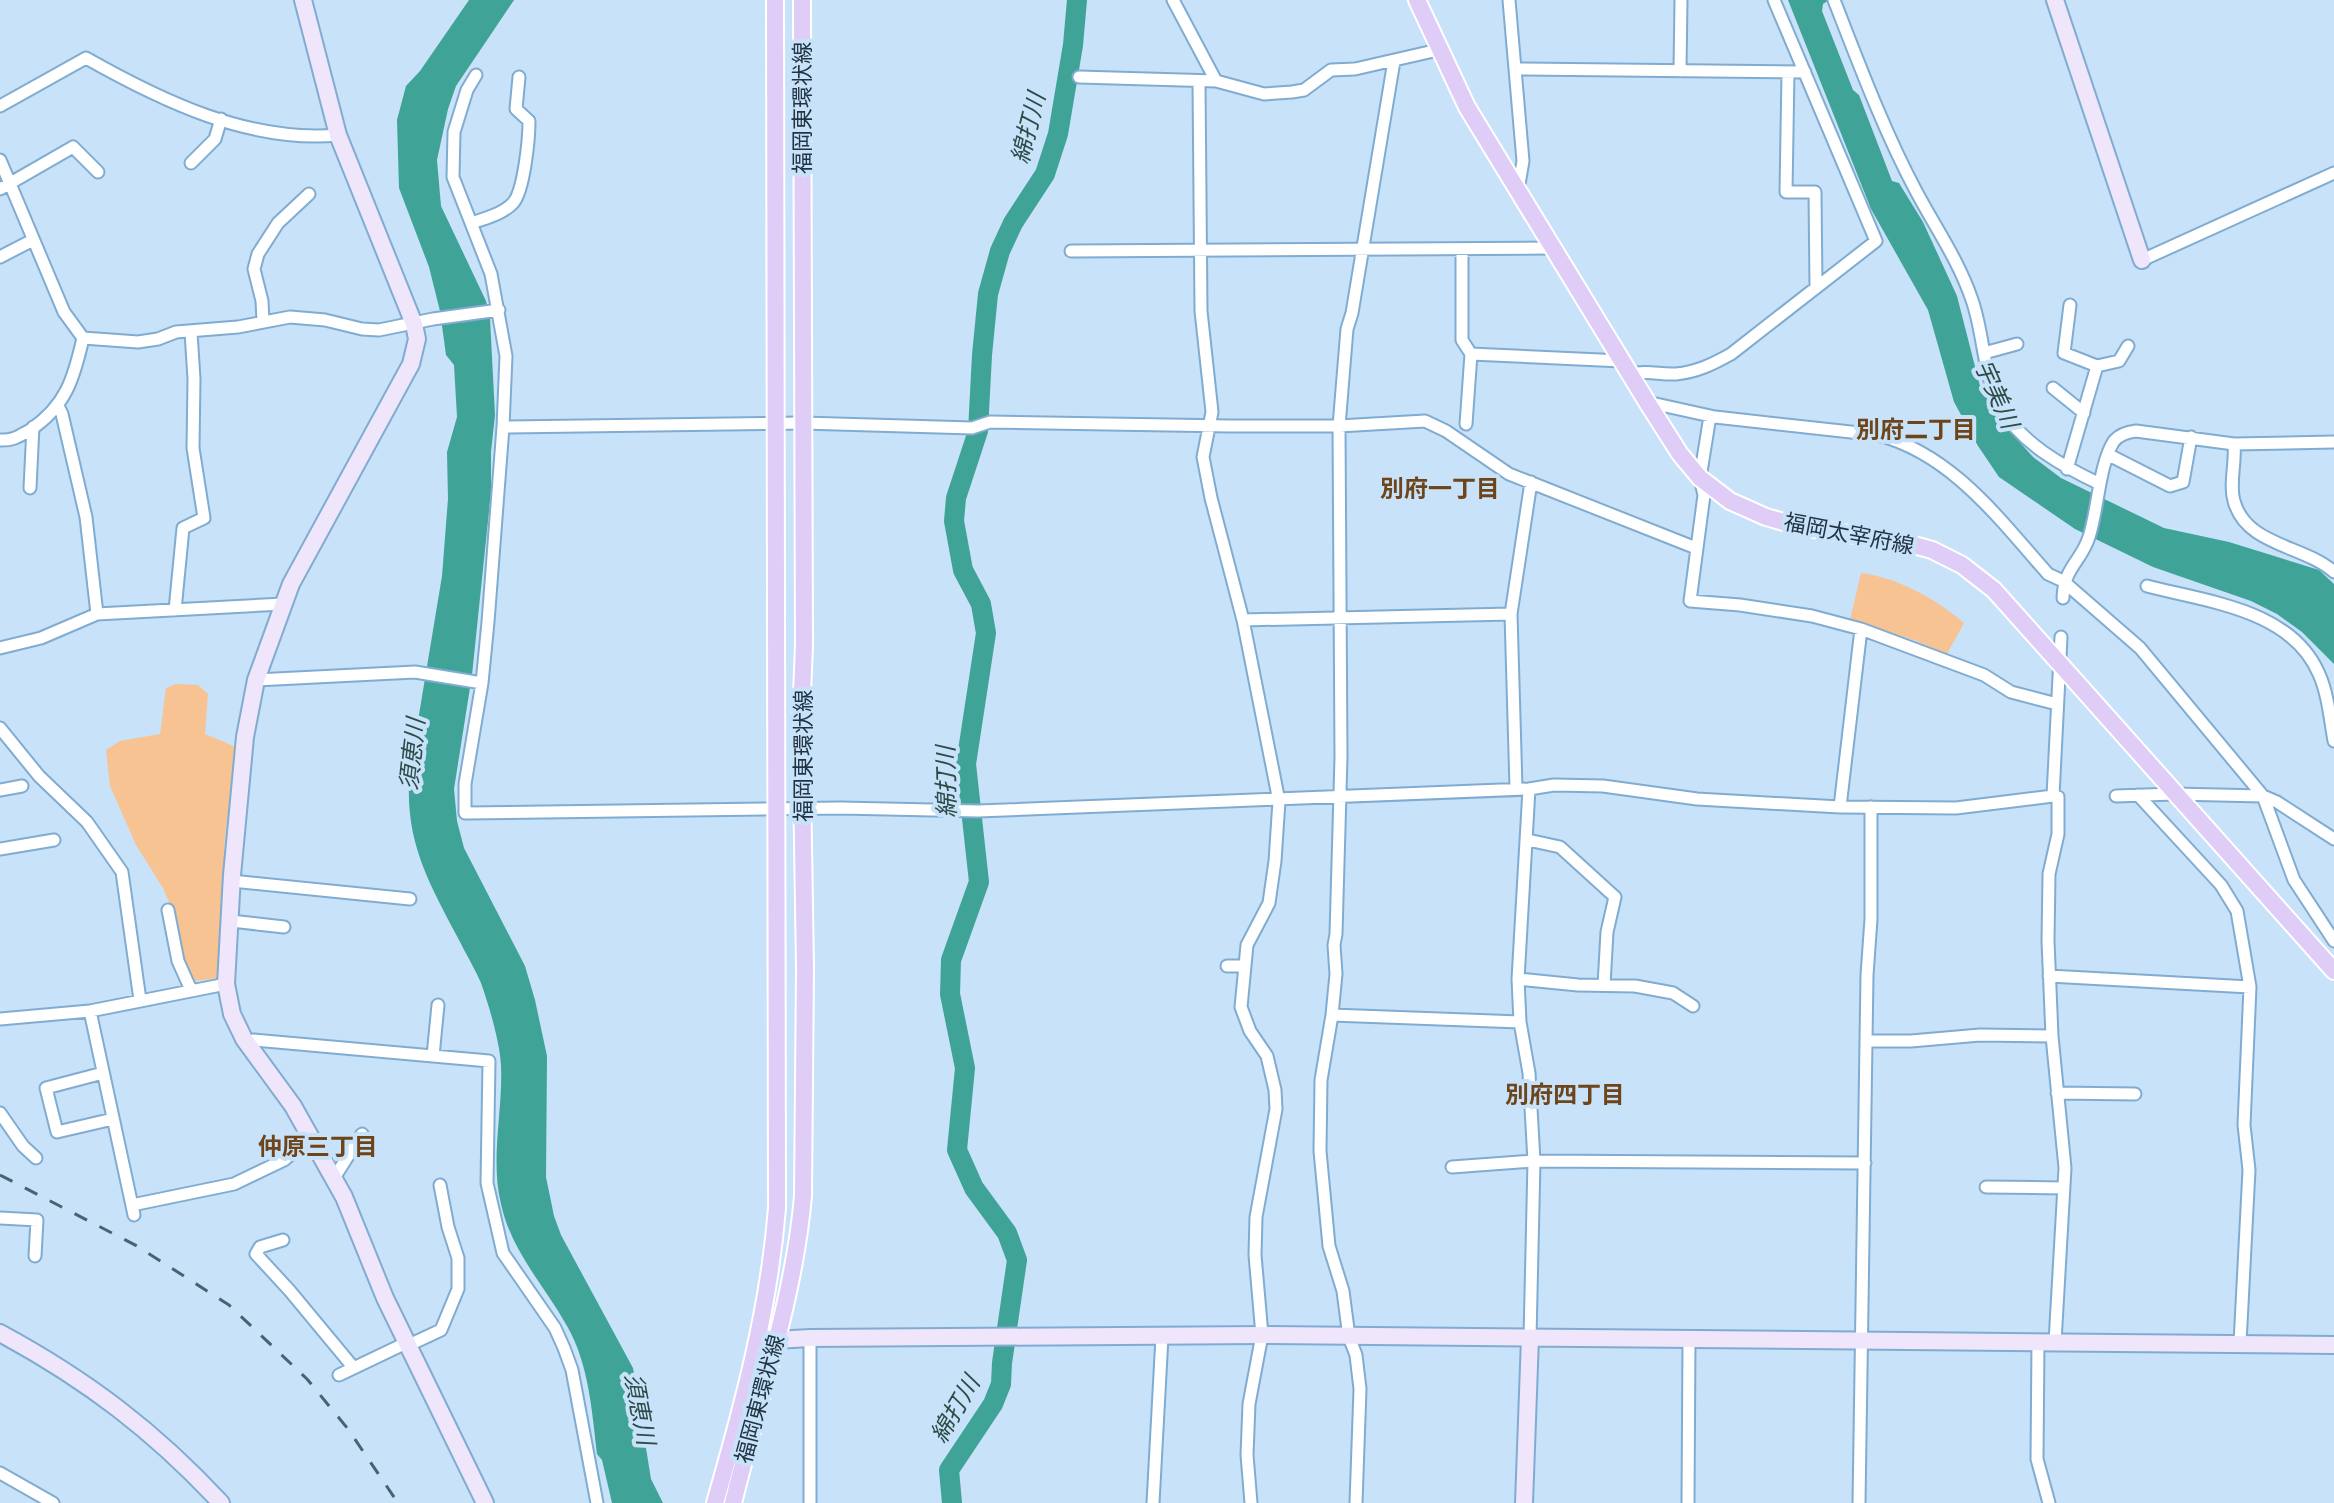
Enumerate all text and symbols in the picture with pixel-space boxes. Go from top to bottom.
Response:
street label: 福岡東環状線 [789,42,816,174]
water label: 綿打川 [1005,87,1052,166]
water label: 宇美川 [1969,355,2026,436]
district label: 別府二丁目 [1856,415,1976,444]
district label: 別府一丁目 [1380,474,1500,503]
street label: 福岡太宰府線 [1782,508,1916,560]
street label: 福岡東環状線 [790,690,817,822]
water label: 須恵川 [394,714,430,791]
water label: 綿打川 [931,743,961,818]
district label: 別府四丁目 [1505,1080,1625,1109]
district label: 仲原三丁目 [258,1132,378,1161]
street label: 福岡東環状線 [730,1332,790,1466]
water label: 綿打川 [924,1368,987,1447]
water label: 須恵川 [619,1371,662,1450]

